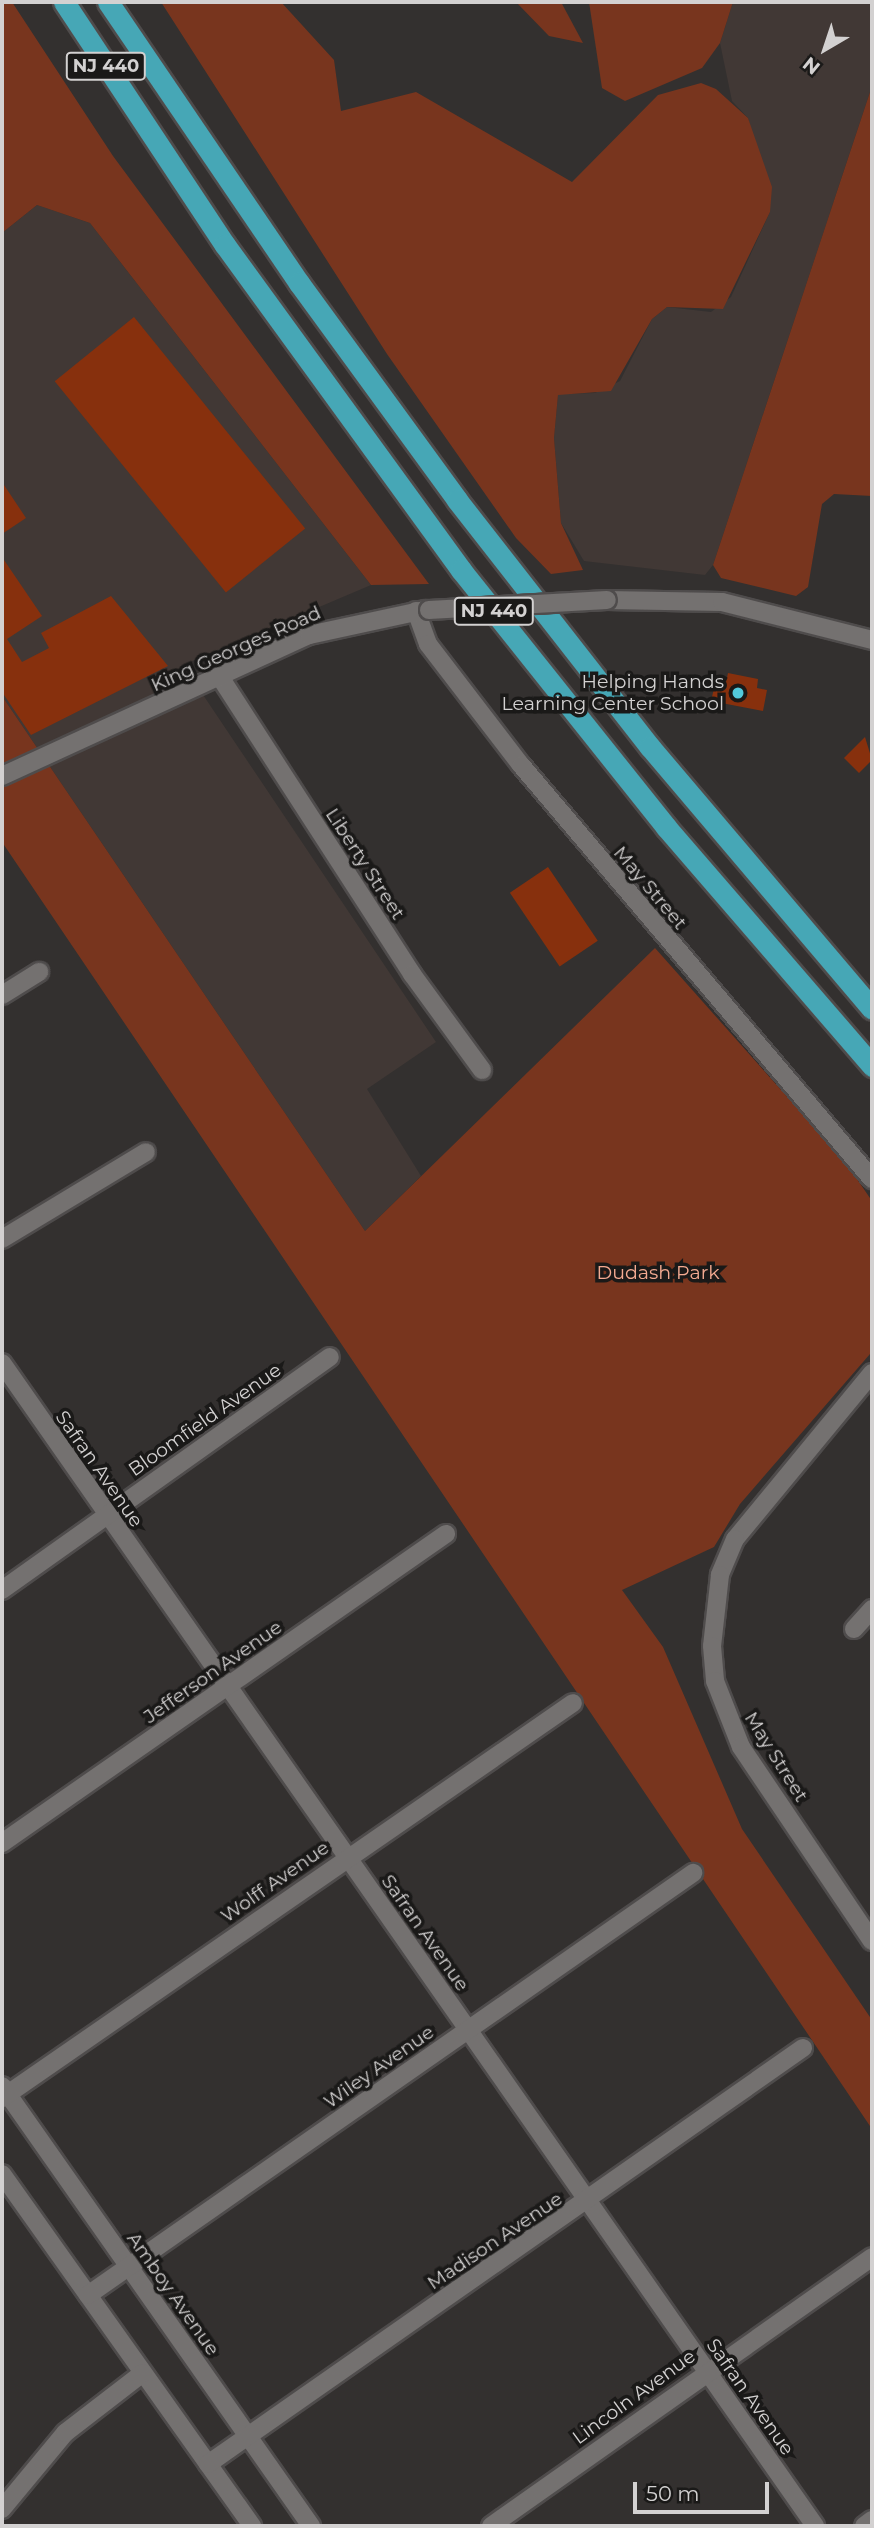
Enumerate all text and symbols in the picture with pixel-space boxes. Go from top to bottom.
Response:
north arrow [790,14,860,84]
road number: NJ 440 [66,52,146,80]
text: N [798,52,825,79]
road number: NJ 440 [454,596,534,626]
street label: King Georges Road [148,601,324,697]
place label: Helping Hands Learning Center School [501,671,724,715]
marker: Helping Hands Learning Center School [730,685,746,701]
street label: Liberty Street [320,804,410,924]
street label: May Street [609,842,691,934]
park label: Dudash Park [596,1262,720,1284]
street label: Bloomfield Avenue [124,1359,286,1481]
street label: Safran Avenue [50,1406,148,1532]
street label: Jefferson Avenue [139,1616,287,1728]
street label: May Street [739,1708,813,1806]
street label: Wolff Avenue [217,1836,333,1928]
street label: Safran Avenue [376,1870,474,1996]
street label: Wiley Avenue [319,2021,439,2113]
street label: Madison Avenue [423,2187,567,2295]
street label: Amboy Avenue [122,2228,224,2360]
street label: Safran Avenue [701,2334,799,2460]
street label: Lincoln Avenue [568,2345,700,2449]
scale bar [636,2468,772,2512]
text: 50 m [646,2481,700,2506]

